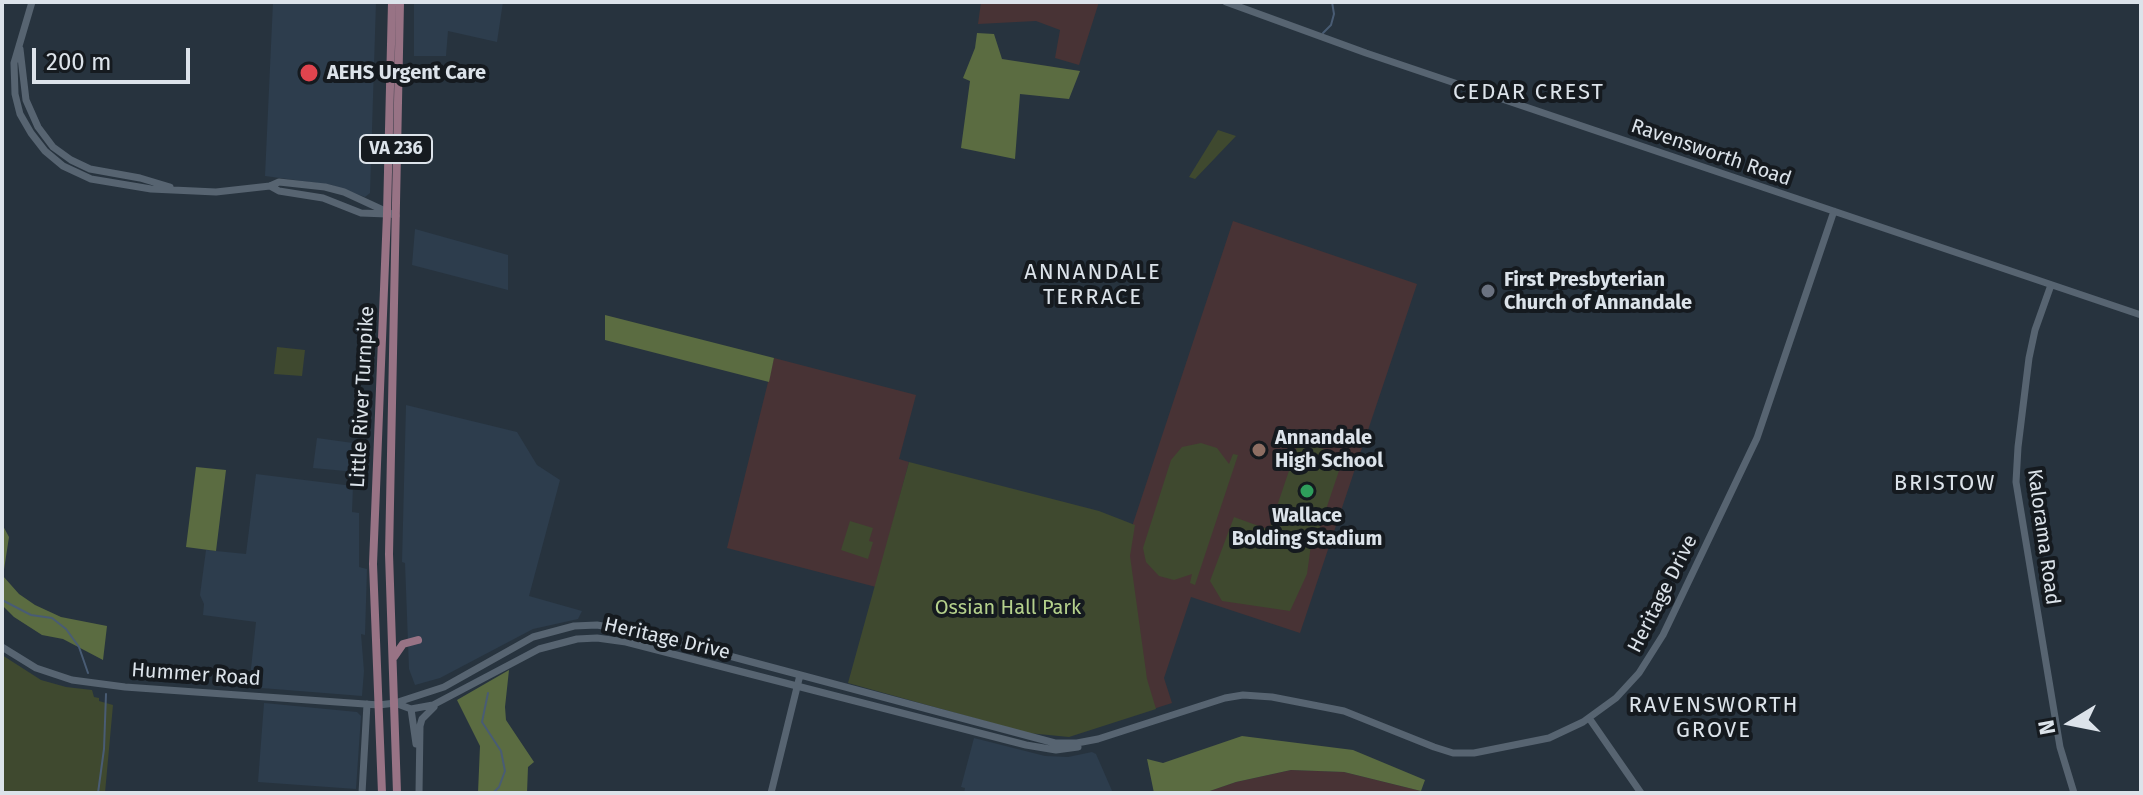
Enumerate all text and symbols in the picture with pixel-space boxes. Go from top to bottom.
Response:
scale bar [36,32,194,82]
text: 200 m [46,48,112,76]
place label: AEHS Urgent Care [327,61,486,85]
marker: AEHS Urgent Care [298,62,320,84]
district label: CEDAR CREST [1453,80,1605,106]
street label: Ravensworth Road [1628,114,1794,192]
road number: VA 236 [360,135,432,163]
district label: ANNANDALE TERRACE [1024,260,1162,312]
place label: First Presbyterian Church of Annandale [1504,268,1692,315]
marker: First Presbyterian Church of Annandale [1479,282,1497,300]
street label: Little River Turnpike [346,305,380,489]
place label: Annandale High School [1275,426,1383,473]
marker: Annandale High School [1250,441,1268,459]
street label: Kalorama Road [2022,467,2064,607]
district label: BRISTOW [1894,471,1996,497]
marker: Wallace Bolding Stadium [1298,482,1316,500]
place label: Wallace Bolding Stadium [1232,504,1382,551]
street label: Heritage Drive [1623,531,1703,657]
park label: Ossian Hall Park [935,596,1081,620]
street label: Heritage Drive [602,613,732,665]
street label: Hummer Road [131,659,261,691]
north arrow [2031,683,2111,763]
district label: RAVENSWORTH GROVE [1628,693,1800,744]
text: N [2032,718,2061,737]

